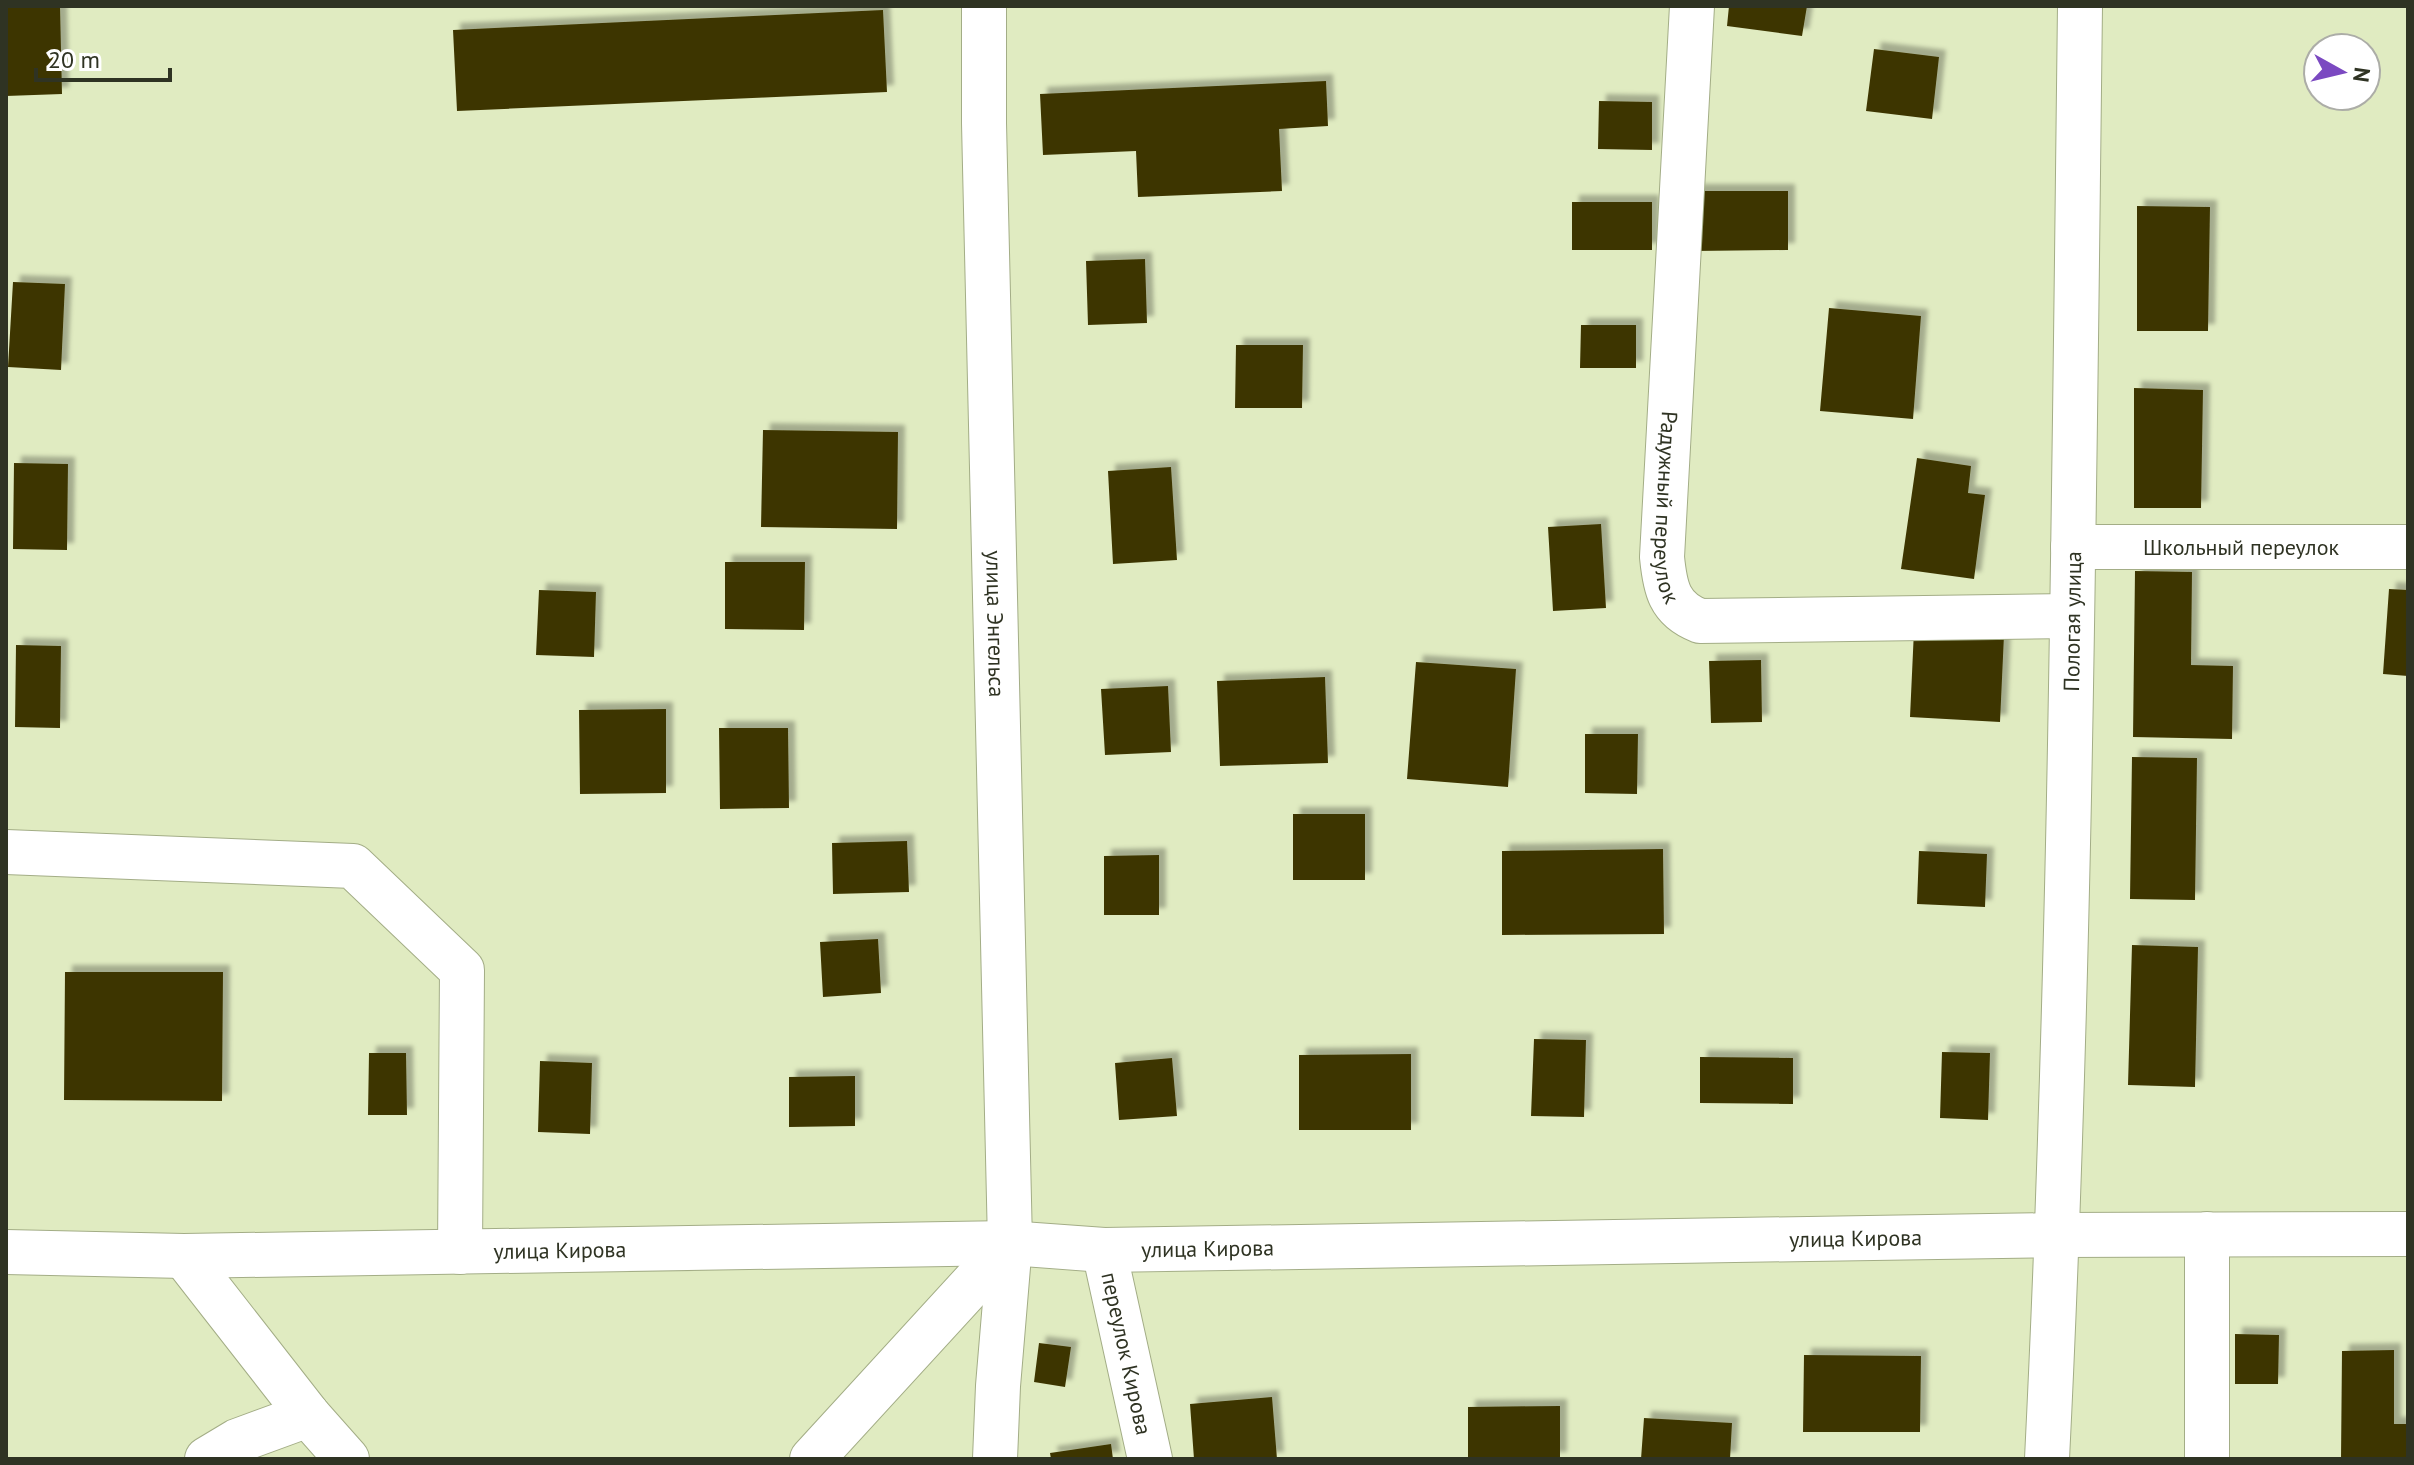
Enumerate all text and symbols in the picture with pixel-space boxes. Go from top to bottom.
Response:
scale bar [36,32,170,82]
north arrow [2302,32,2382,112]
text: 20 m [48,44,100,75]
text: N [2347,66,2377,84]
street label: Радужный переулок [1648,410,1686,608]
street label: Школьный переулок [2143,533,2339,561]
street label: улица Энгельса [980,550,1011,698]
street label: Пологая улица [2057,551,2087,692]
street label: улица Кирова [1789,1223,1922,1253]
street label: улица Кирова [1141,1233,1274,1263]
street label: улица Кирова [493,1235,627,1265]
street label: переулок Кирова [1095,1269,1158,1438]

